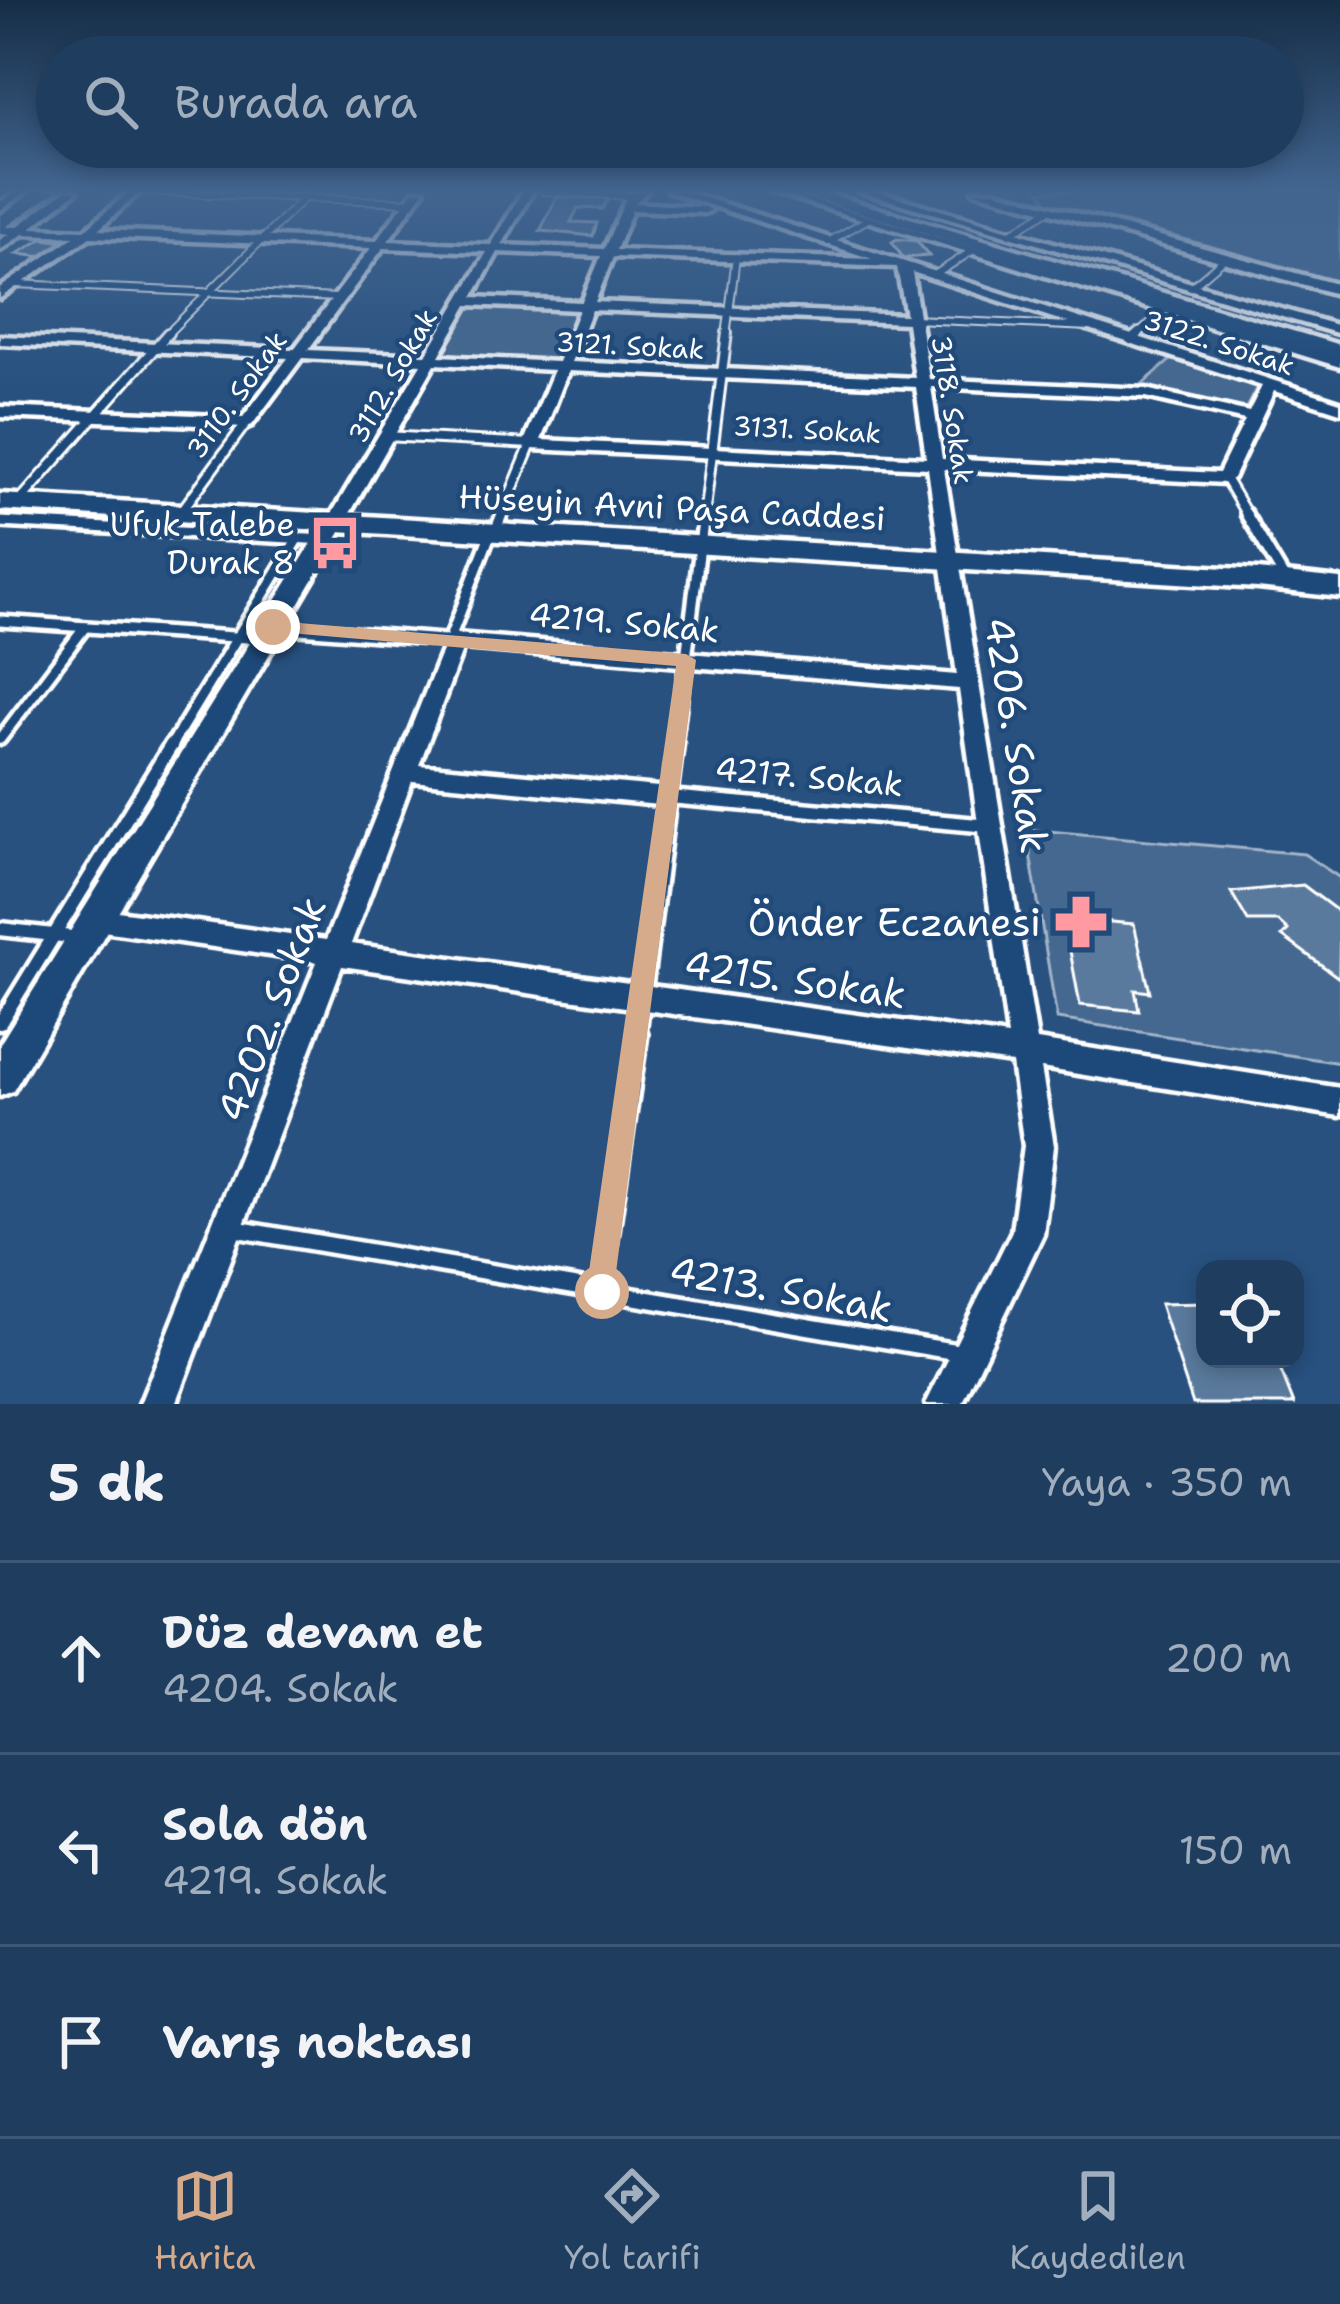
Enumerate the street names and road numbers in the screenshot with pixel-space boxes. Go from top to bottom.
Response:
street label: 3122. Sokak [1139,301,1299,384]
street label: 3112. Sokak [339,302,446,450]
street label: 3110. Sokak [178,323,295,466]
street label: 3121. Sokak [555,323,705,368]
street label: 3118. Sokak [922,333,982,487]
street label: 3131. Sokak [732,407,882,452]
street label: Hüseyin Avni Paşa Caddesi [457,474,887,541]
street label: 4219. Sokak [527,592,721,653]
street label: 4206. Sokak [973,613,1061,857]
street label: 4217. Sokak [713,746,905,807]
street label: 4202. Sokak [204,889,338,1129]
street label: 4215. Sokak [681,938,909,1020]
street label: 4213. Sokak [666,1244,896,1334]

